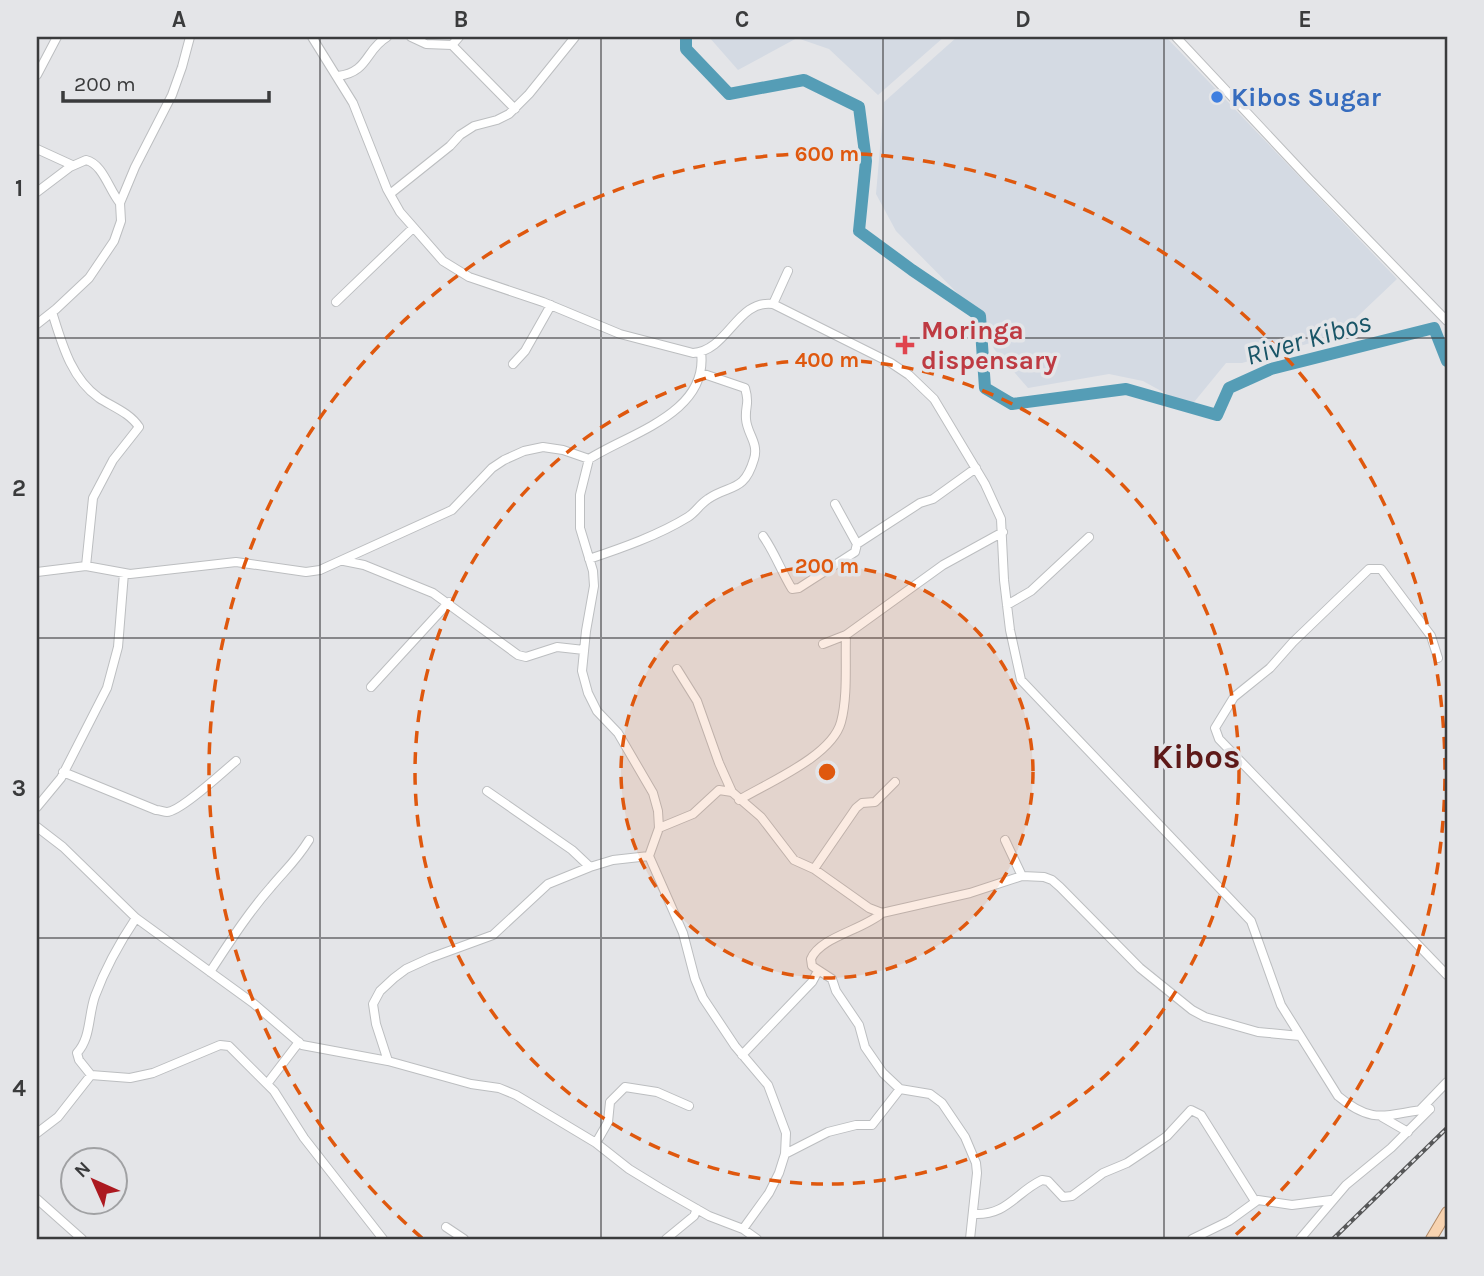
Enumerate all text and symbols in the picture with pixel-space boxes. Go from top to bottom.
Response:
text: A [172,6,186,33]
text: B [454,6,468,33]
text: C [735,6,749,33]
text: D [1015,6,1031,33]
text: E [1298,6,1312,33]
scale bar [63,60,270,104]
text: 200 m [74,72,136,96]
place label: Kibos Sugar [1231,82,1382,113]
marker: Kibos Sugar [1209,89,1225,105]
text: 600 m [795,142,859,166]
text: 1 [15,175,23,202]
water label: River Kibos [1242,305,1375,372]
place label: Moringa dispensary [921,315,1057,376]
marker: Moringa dispensary [895,335,915,355]
text: 400 m [795,348,859,372]
text: 2 [12,475,26,502]
text: 200 m [795,554,859,578]
district label: Kibos [1152,738,1240,776]
centre of rings [815,760,839,784]
text: 3 [12,775,26,802]
text: 4 [12,1075,26,1102]
north arrow [60,1146,130,1216]
text: N [70,1157,95,1182]

